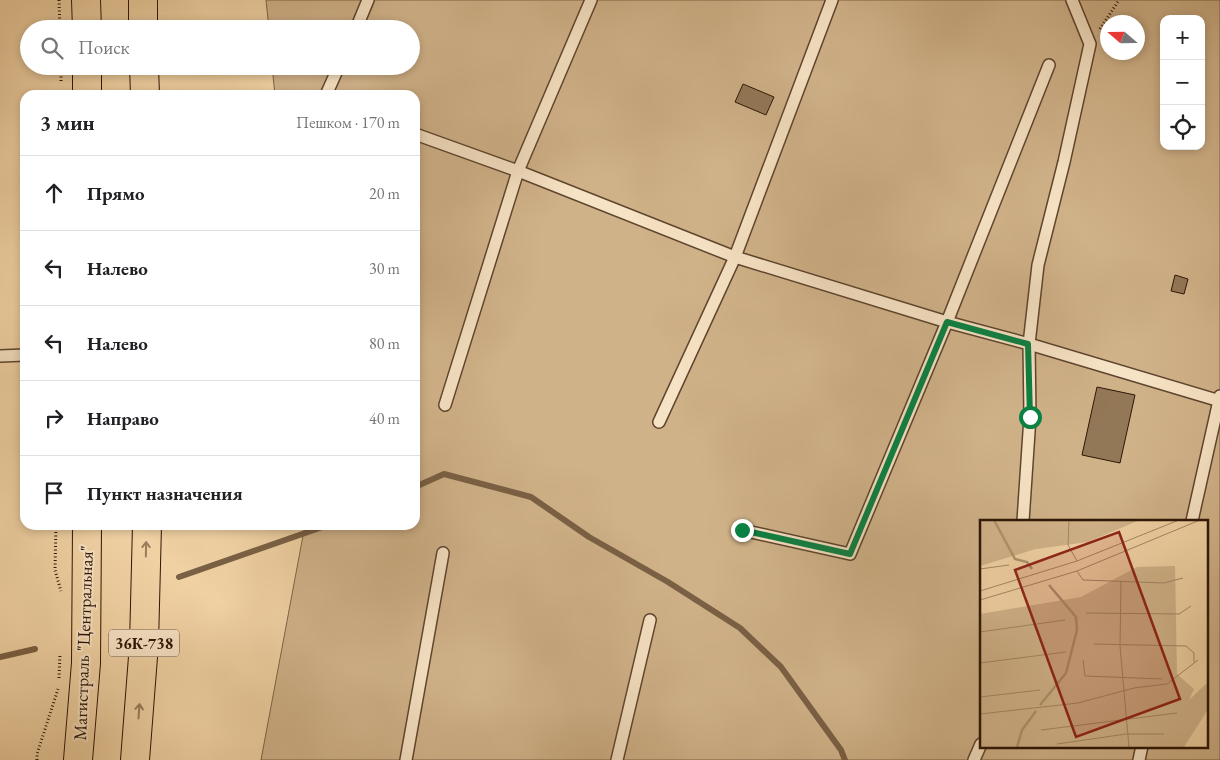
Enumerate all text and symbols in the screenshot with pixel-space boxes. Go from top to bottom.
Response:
north arrow [1100,15,1145,60]
map controls [1160,15,1205,150]
button: + [1160,15,1205,60]
search box [20,20,420,75]
icon: search [38,34,66,62]
text: Поиск [78,35,130,60]
button: − [1160,60,1205,105]
button: locate [1160,105,1205,150]
text: 3 мин [40,109,95,136]
text: Пешком · 170 m [296,112,400,133]
icon: ahead [40,179,68,207]
text: Прямо [87,181,145,206]
text: 20 m [369,183,400,204]
icon: left [40,254,68,282]
text: Налево [87,256,148,281]
text: 30 m [369,258,400,279]
icon: left [40,329,68,357]
text: Налево [87,331,148,356]
text: 80 m [369,333,400,354]
icon: right [40,404,68,432]
text: Направо [87,406,159,431]
route start [1019,406,1042,429]
text: 40 m [369,408,400,429]
icon: arrive [40,479,68,507]
text: Пункт назначения [87,481,243,506]
route end [731,519,754,542]
inset map [980,520,1208,748]
one-way arrow [141,541,151,558]
street label: Магистраль "Центральная" [68,545,98,741]
road number: 36К-738 [109,630,179,656]
one-way arrow [134,704,143,720]

